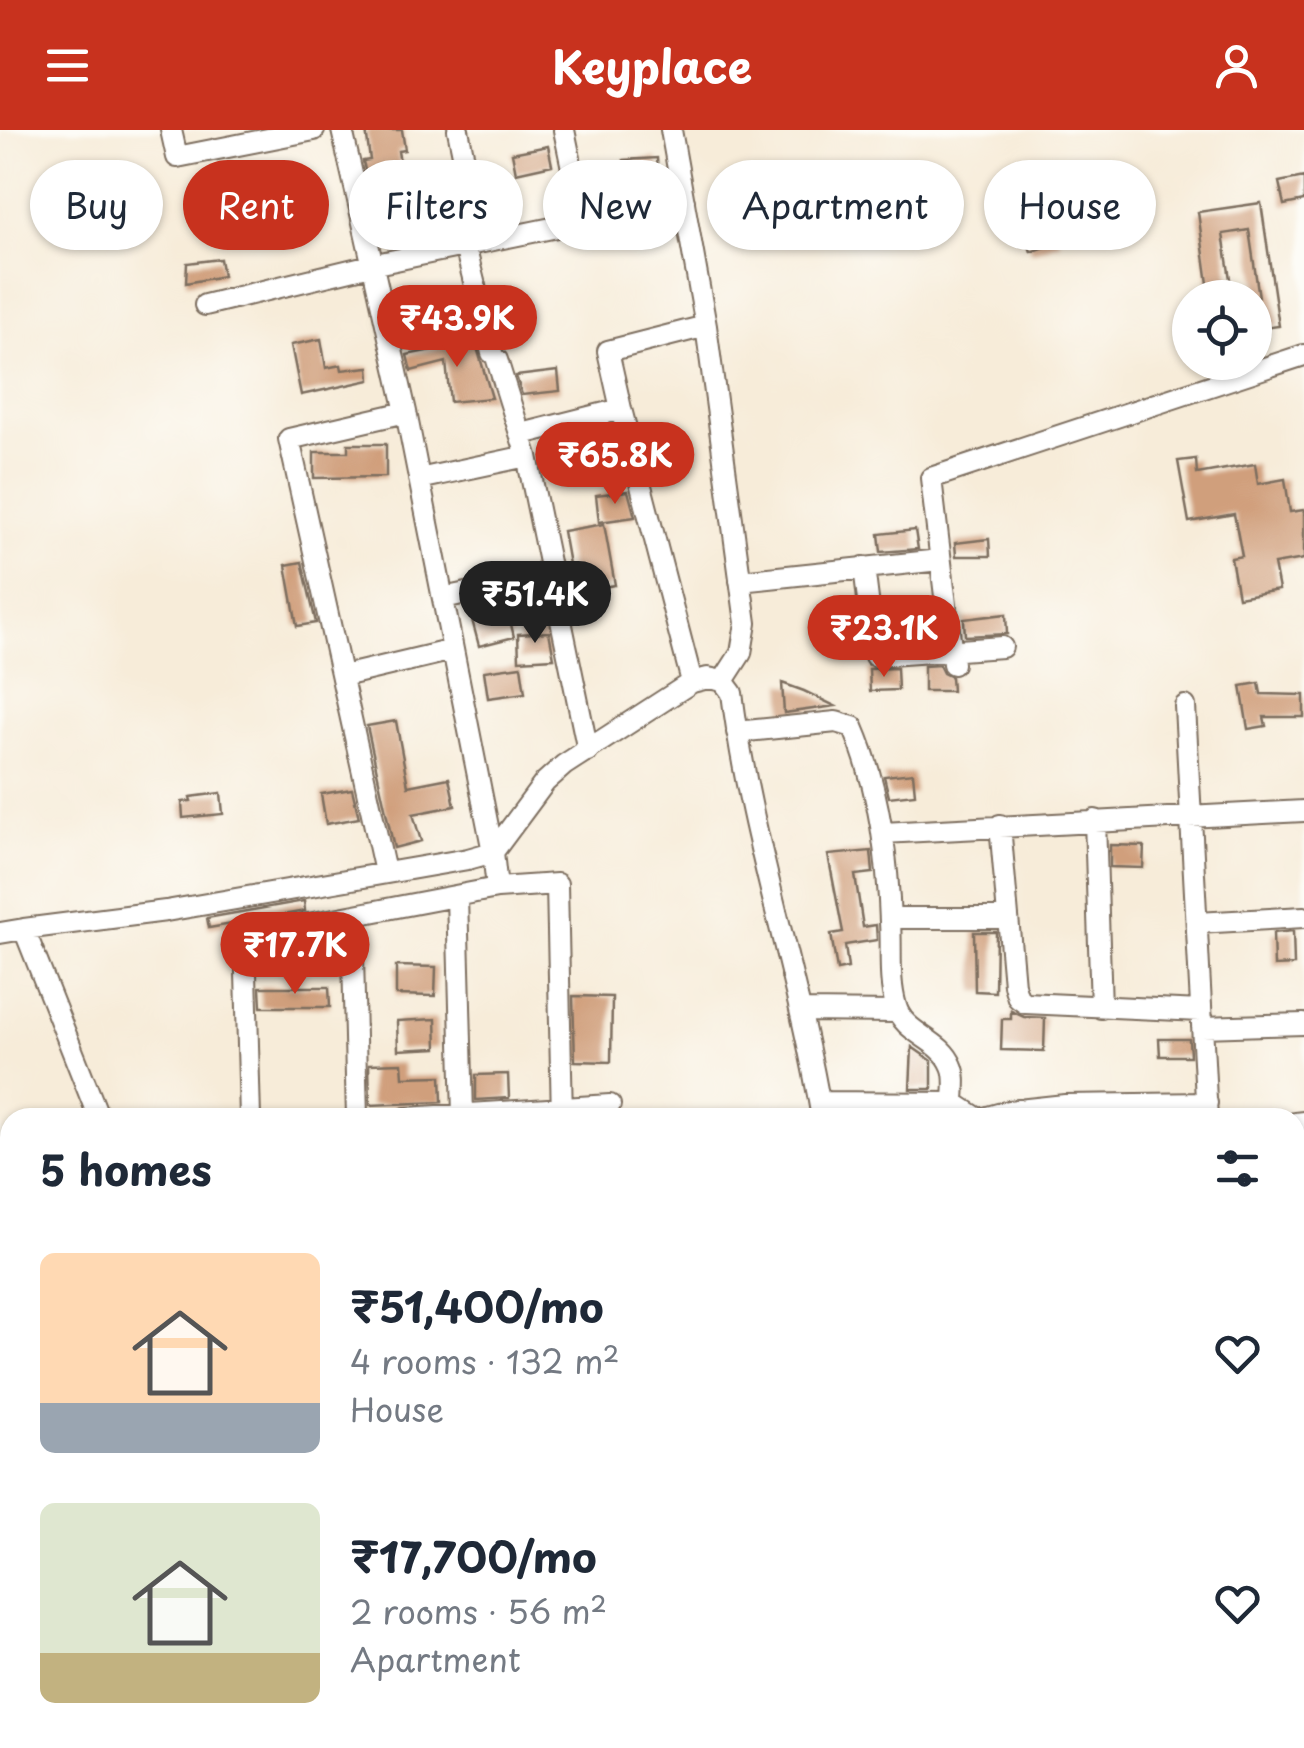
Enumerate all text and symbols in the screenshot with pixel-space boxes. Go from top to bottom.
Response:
text: Keyplace [552,31,752,99]
icon: menu [40,38,95,93]
icon: person [1209,38,1264,93]
chip: Buy [30,160,163,250]
chip: Rent [183,160,329,250]
chip: Filters [349,160,523,250]
chip: New [543,160,687,250]
chip: Apartment [707,160,964,250]
chip: House [984,160,1156,250]
map controls [1172,280,1272,380]
button: locate [1172,280,1272,380]
pin: ₹43.9K [376,285,538,370]
text: ₹43.9K [399,293,515,341]
pin: ₹65.8K [534,422,696,507]
text: ₹65.8K [557,430,673,478]
pin: ₹51.4K [454,561,616,646]
text: ₹51.4K [481,569,589,617]
pin: ₹23.1K [803,595,965,680]
text: ₹23.1K [830,603,938,651]
pin: ₹17.7K [214,912,376,997]
text: ₹17.7K [243,920,347,968]
text: 5 homes [40,1137,212,1200]
icon: filters [1210,1141,1265,1196]
text: ₹51,400/mo [350,1274,604,1337]
icon: home [120,1293,240,1413]
icon: heart [1210,1326,1265,1381]
text: 4 rooms · 132 m² [350,1337,620,1385]
text: House [350,1385,444,1433]
text: ₹17,700/mo [350,1524,597,1587]
icon: home [120,1543,240,1663]
icon: heart [1210,1576,1265,1631]
text: 2 rooms · 56 m² [350,1587,607,1635]
text: Apartment [350,1635,521,1683]

